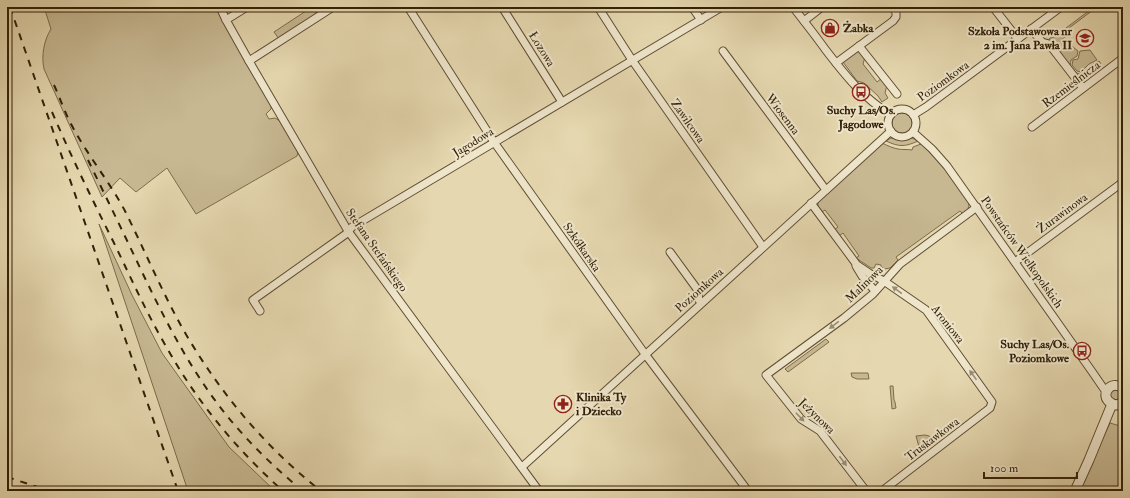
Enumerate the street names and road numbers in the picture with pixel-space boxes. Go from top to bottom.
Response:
street label: Łozowa [525,29,559,70]
street label: Poziomkowa [915,57,973,105]
street label: Rzemieślnicza [1039,57,1104,111]
street label: Wiosenna [762,90,804,139]
street label: Zawilcowa [667,96,709,147]
street label: Jagodowa [449,124,497,161]
street label: Żurawinowa [1033,188,1092,237]
street label: Powstańców Wielkopolskich [977,193,1066,312]
street label: Stefana Stefańskiego [342,206,411,295]
street label: Szkółkarska [559,220,605,276]
street label: Malinowa [842,262,887,306]
street label: Poziomkowa [672,264,727,316]
street label: Aroniowa [927,301,968,348]
street label: Jeżynowa [795,395,839,438]
street label: Truskawkowa [902,414,963,465]

